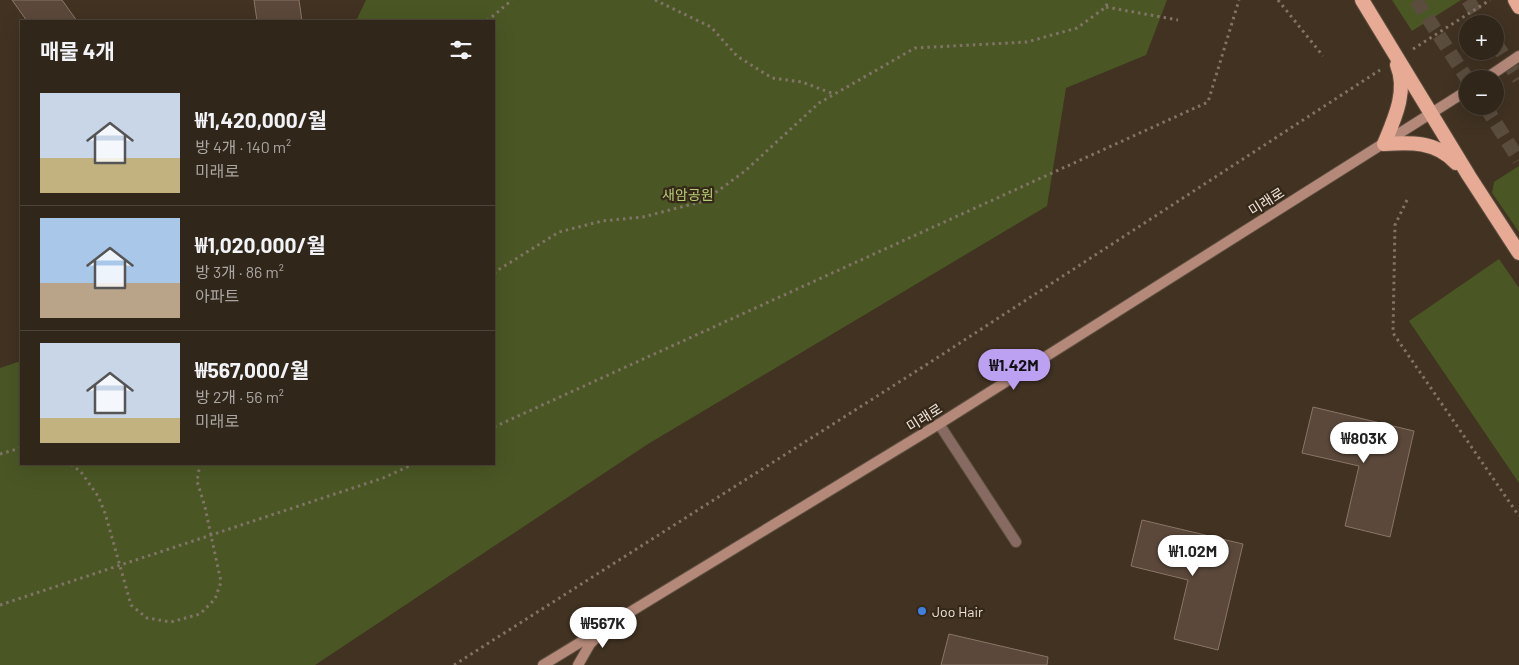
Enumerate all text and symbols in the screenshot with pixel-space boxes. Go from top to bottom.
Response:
map controls [1459,15,1504,115]
button: + [1459,15,1504,60]
icon: filters [447,36,475,64]
text: 매물 4개 [40,38,115,63]
button: − [1459,70,1504,115]
text: ₩1,420,000/월 [195,107,327,132]
icon: home [80,113,140,173]
text: 방 4개 · 140 m² [195,137,291,156]
text: 미래로 [195,161,239,180]
street label: 미래로 [1245,183,1287,218]
park label: 새암공원 [662,186,714,203]
text: ₩1,020,000/월 [195,232,326,257]
icon: home [80,238,140,298]
text: 방 3개 · 86 m² [195,262,284,281]
text: 아파트 [195,286,239,305]
pin: ₩1.42M [973,348,1055,391]
text: ₩1.42M [989,355,1039,374]
text: ₩567,000/월 [195,357,309,382]
icon: home [80,363,140,423]
text: 방 2개 · 56 m² [195,387,284,406]
street label: 미래로 [903,399,945,434]
text: 미래로 [195,411,239,430]
pin: ₩803K [1329,422,1399,464]
text: ₩803K [1341,428,1387,447]
pin: ₩1.02M [1152,534,1234,577]
text: ₩1.02M [1169,541,1217,560]
place label: Joo Hair [932,603,983,620]
marker: Joo Hair [916,605,928,617]
pin: ₩567K [568,606,638,649]
text: ₩567K [581,613,625,632]

